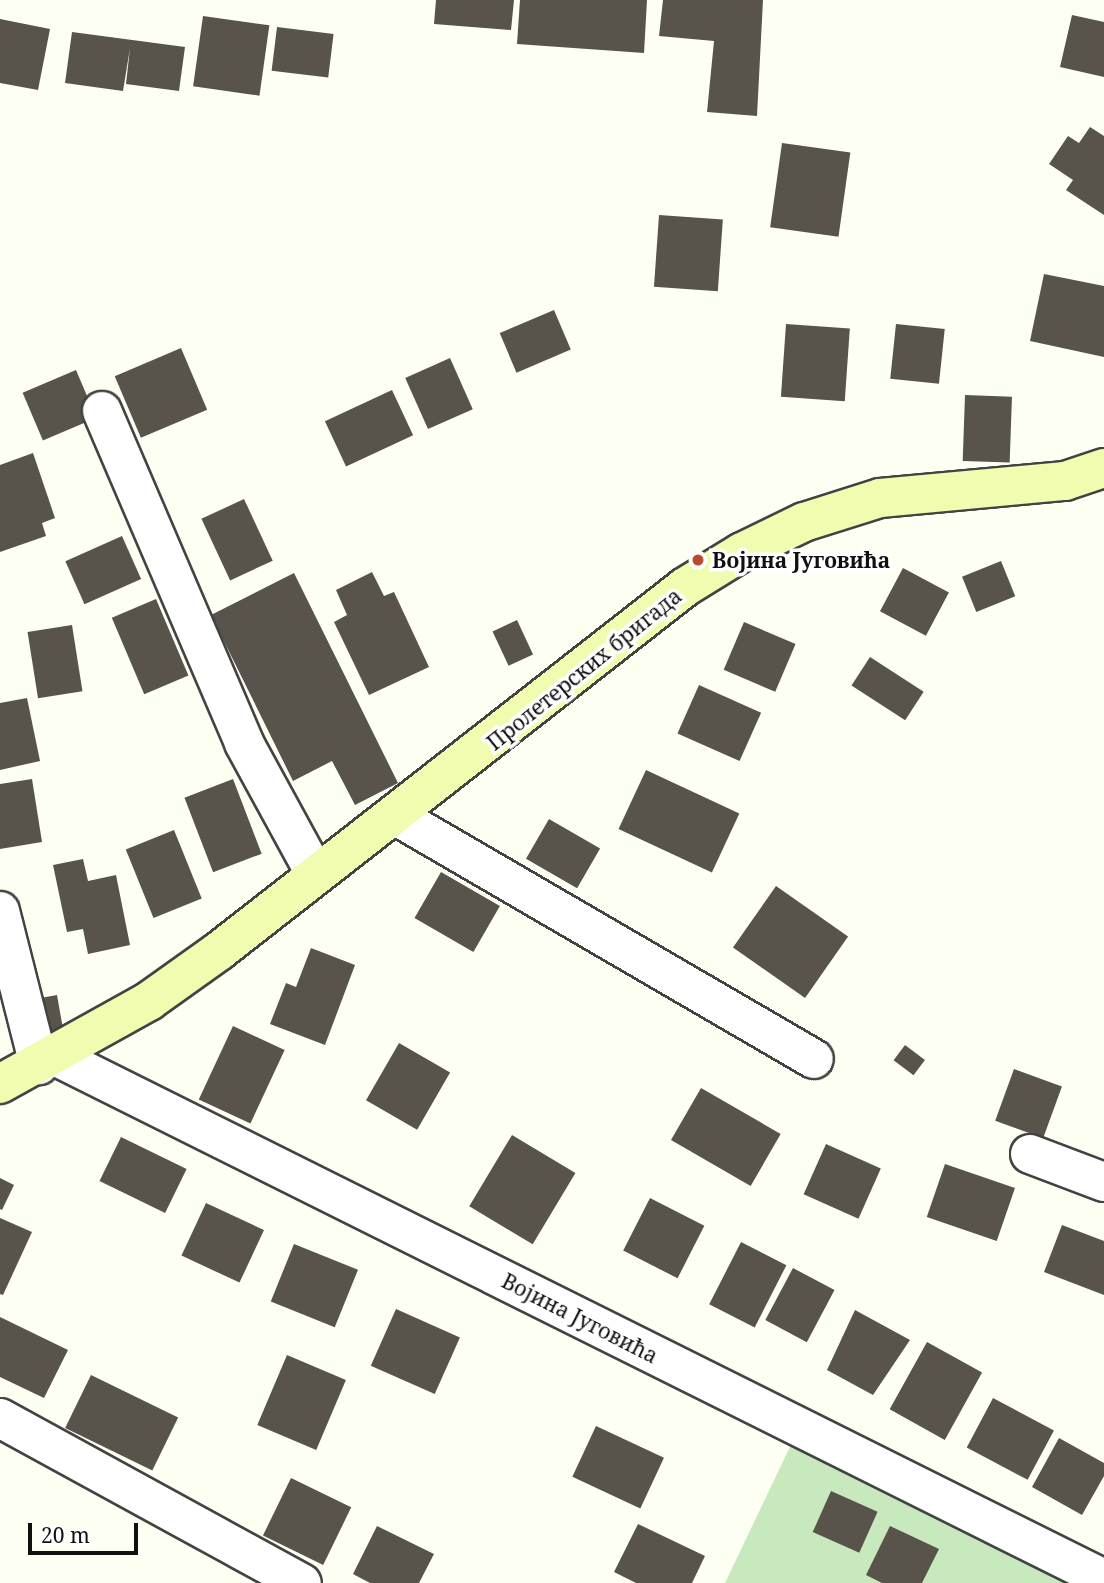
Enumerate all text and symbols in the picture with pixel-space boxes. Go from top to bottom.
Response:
place label: Војина Југовића [712,547,890,573]
marker: Војина Југовића [690,552,706,568]
street label: Пролетерских бригада [482,583,686,755]
street label: Војина Југовића [498,1268,662,1368]
scale bar [32,1510,142,1554]
text: 20 m [41,1521,90,1549]

